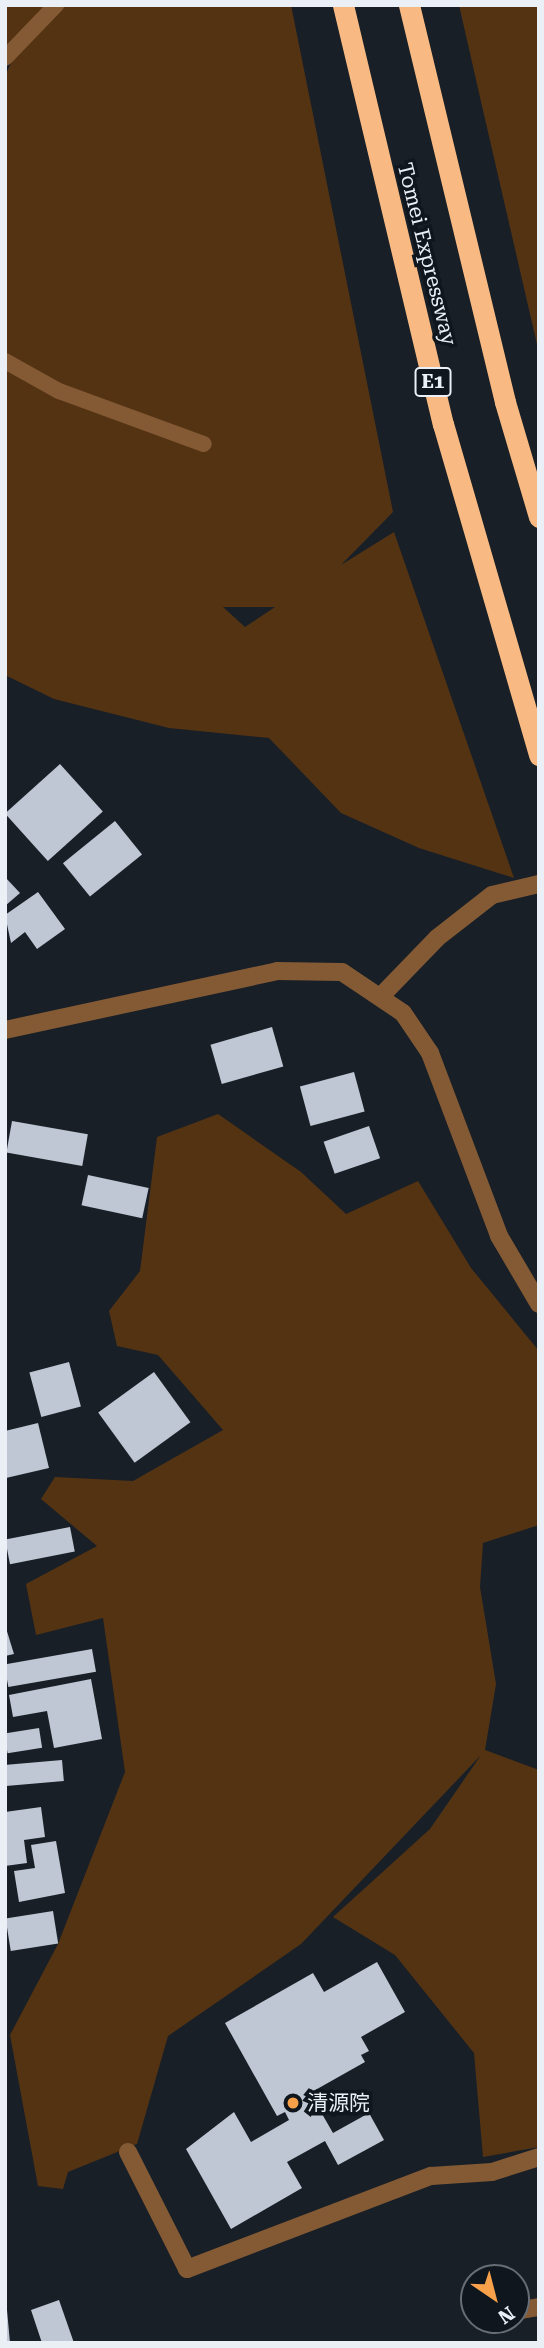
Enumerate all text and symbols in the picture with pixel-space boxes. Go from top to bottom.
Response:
street label: Tomei Expressway [392,160,462,348]
road number: E1 [414,366,452,398]
place label: 清源院 [307,2090,370,2116]
marker: 清源院 [285,2095,301,2111]
north arrow [460,2264,530,2334]
text: N [494,2301,519,2329]

